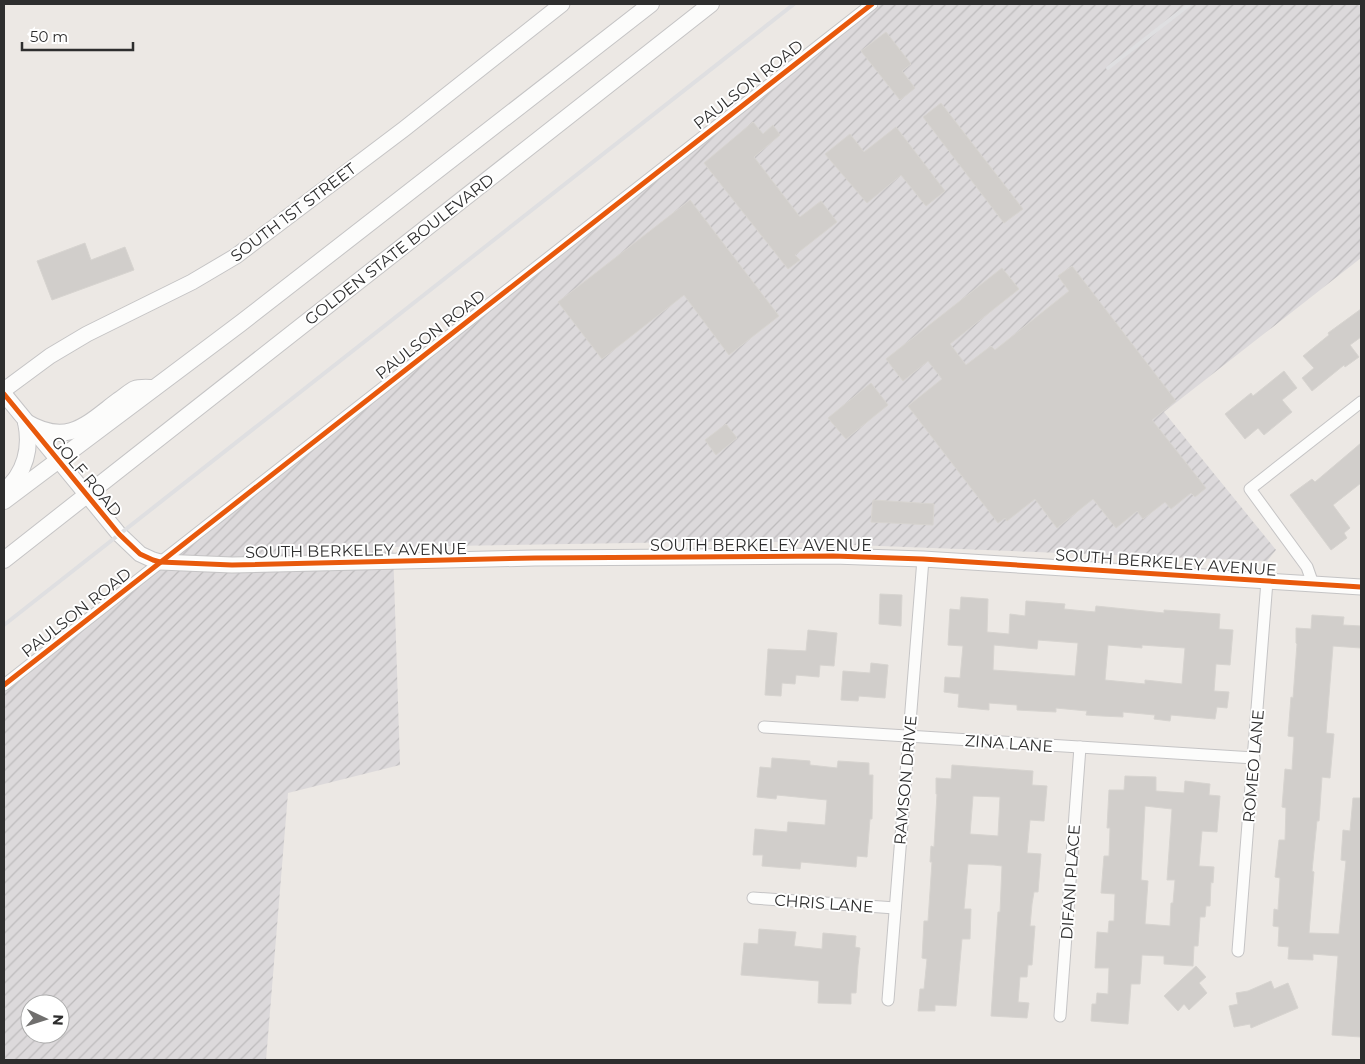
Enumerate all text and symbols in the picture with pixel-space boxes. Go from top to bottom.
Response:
scale bar [22,20,134,52]
text: 50 m [30,27,68,46]
street label: PAULSON ROAD [690,36,807,133]
street label: SOUTH 1ST STREET [227,159,360,266]
street label: GOLDEN STATE BOULEVARD [301,170,498,329]
street label: PAULSON ROAD [372,286,489,383]
street label: GOLF ROAD [48,432,126,520]
street label: SOUTH BERKELEY AVENUE [650,536,872,555]
street label: SOUTH BERKELEY AVENUE [245,539,467,562]
street label: SOUTH BERKELEY AVENUE [1055,545,1277,580]
street label: PAULSON ROAD [18,564,135,661]
street label: ROMEO LANE [1239,709,1268,823]
street label: RAMSON DRIVE [890,715,921,846]
street label: ZINA LANE [964,731,1054,756]
street label: DIFANI PLACE [1057,824,1084,940]
street label: CHRIS LANE [774,891,874,916]
north arrow [20,994,70,1044]
text: N [49,1014,67,1026]

